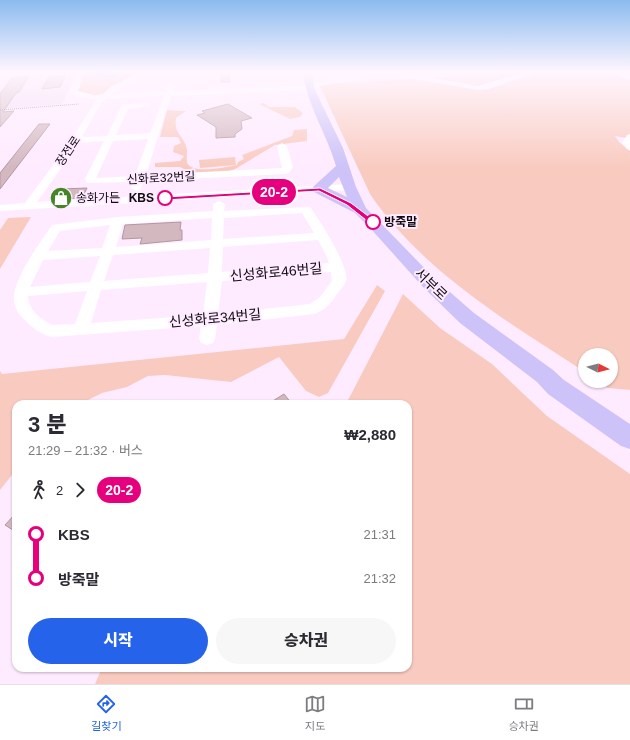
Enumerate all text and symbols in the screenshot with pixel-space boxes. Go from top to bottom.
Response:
street label: 장전로 [53,133,83,169]
street label: 신화로32번길 [126,169,196,187]
line badge: 20-2 [246,179,302,205]
text: 20-2 [260,184,288,200]
shop icon: 송화가든 [48,185,74,211]
marker: KBS [157,190,173,206]
place label: 송화가든 [76,191,120,205]
place label: KBS [129,191,154,205]
marker: 방죽말 [365,214,381,230]
place label: 방죽말 [384,215,417,229]
street label: 신성화로46번길 [229,260,323,284]
street label: 서부로 [412,265,451,303]
street label: 신성화로34번길 [168,306,262,330]
north arrow [578,348,618,388]
map controls [578,348,618,388]
text: 3 분 [28,412,67,437]
text: ₩2,880 [344,426,396,443]
text: 21:29 – 21:32 · 버스 [28,443,143,458]
icon: walk [28,479,50,501]
icon: forward [69,479,91,501]
text: 20-2 [105,482,133,498]
text: 2 [56,483,63,498]
text: KBS [58,526,90,543]
text: 21:31 [363,527,396,542]
text: 방죽말 [58,571,99,588]
text: 21:32 [363,571,396,586]
button: 시작 [28,618,208,664]
button: 승차권 [216,618,396,664]
tab: 길찾기 [91,693,122,733]
tab: 지도 [304,693,326,733]
tab: 승차권 [508,693,539,733]

